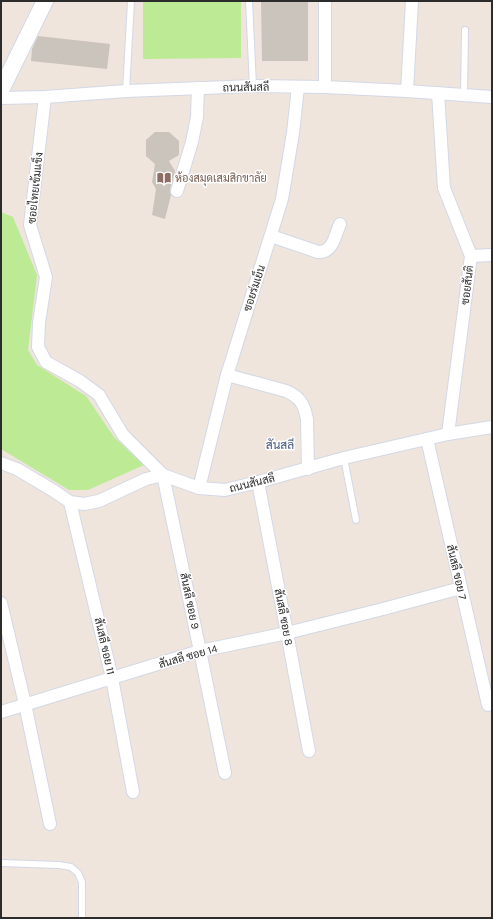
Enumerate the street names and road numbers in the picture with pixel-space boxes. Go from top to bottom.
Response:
street label: ถนนสันสลี [223,79,269,94]
street label: ซอยไทยเข้มแข็ง [22,151,46,225]
street label: ซอยร่มเย็น [238,262,268,313]
street label: ซอยสันติ [458,264,476,306]
street label: ถนนสันสลี [227,470,276,495]
street label: สันสลี ซอย 7 [444,543,471,601]
street label: สันสลี ซอย 9 [177,571,204,630]
street label: สันสลี ซอย 8 [272,587,297,647]
street label: สันสลี ซอย 11 [92,616,119,676]
street label: สันสลี ซอย 14 [157,640,219,671]

